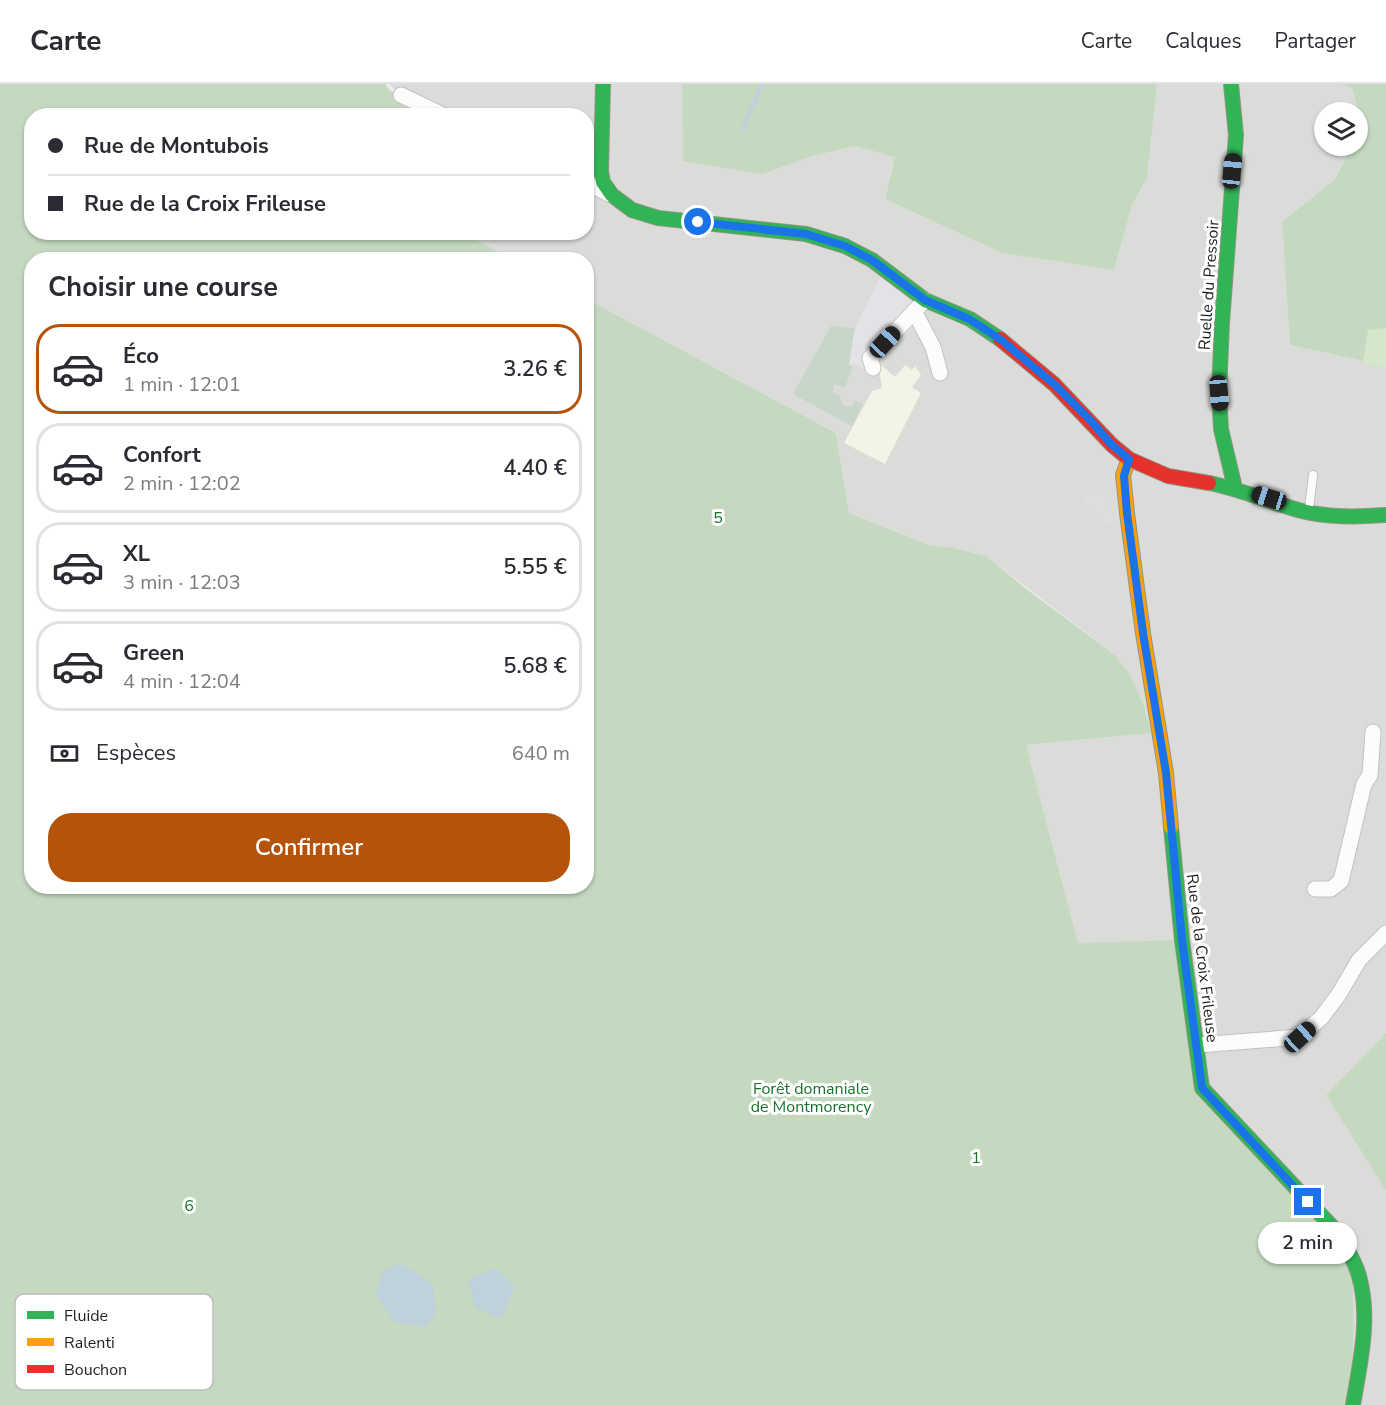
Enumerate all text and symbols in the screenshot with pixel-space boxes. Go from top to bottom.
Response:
text: Carte [30,22,101,60]
text: Carte [1081,27,1132,55]
text: Calques [1165,27,1242,55]
text: Partager [1275,27,1356,55]
map controls [1314,102,1368,156]
button: layers [1314,102,1368,156]
text: Rue de Montubois [84,131,269,161]
car [1221,152,1243,190]
text: Rue de la Croix Frileuse [84,189,326,219]
route start [684,208,711,235]
street label: Ruelle du Pressoir [1193,219,1225,351]
text: Choisir une course [48,269,278,306]
car [866,323,904,361]
text: Éco [123,341,159,371]
icon: car [51,342,105,396]
text: 3.26 € [503,354,567,384]
text: 1 min · 12:01 [123,371,241,398]
car [1208,374,1230,412]
text: Confort [123,440,201,470]
icon: car [51,441,105,495]
text: 4.40 € [503,453,567,483]
text: 2 min · 12:02 [123,470,241,497]
car [1249,484,1289,512]
park label: 5 [713,507,723,529]
text: XL [123,539,150,569]
icon: car [51,540,105,594]
text: 5.55 € [503,552,567,582]
text: 3 min · 12:03 [123,569,241,596]
text: Green [123,638,184,668]
icon: car [51,639,105,693]
text: 5.68 € [503,651,567,681]
text: 4 min · 12:04 [123,668,241,695]
icon: cash [48,737,81,770]
text: Espèces [96,738,176,768]
text: 640 m [512,740,570,767]
button: Confirmer [48,813,570,882]
street label: Rue de la Croix Frileuse [1181,873,1223,1044]
car [1281,1018,1319,1056]
park label: Forêt domaniale de Montmorency [751,1078,872,1118]
park label: 1 [971,1147,981,1169]
route end [1294,1188,1321,1215]
park label: 6 [184,1195,194,1217]
callout: 2 min [1258,1223,1358,1265]
text: 2 min [1282,1229,1333,1256]
legend [15,1294,213,1390]
text: Fluide [64,1305,108,1327]
text: Ralenti [64,1332,115,1354]
text: Bouchon [64,1359,127,1381]

